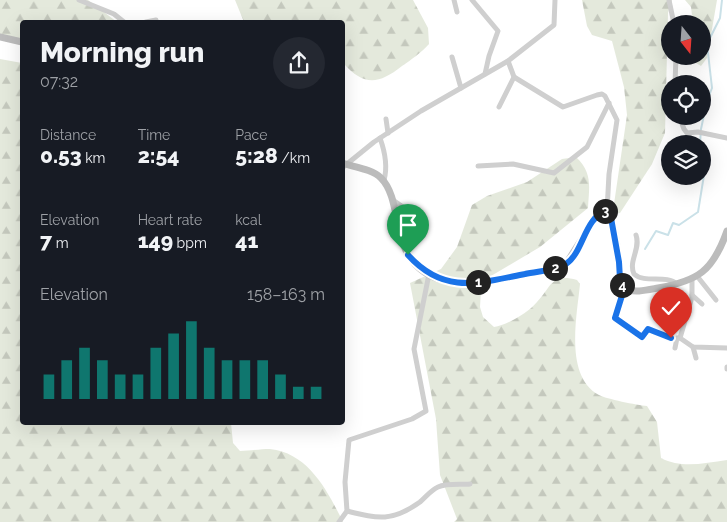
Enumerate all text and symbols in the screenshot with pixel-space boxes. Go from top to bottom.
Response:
north arrow [661,15,711,65]
map controls [661,15,711,185]
text: Morning run [40,36,204,69]
button: share [273,37,325,89]
text: 07:32 [40,72,78,91]
button: locate [661,75,711,125]
text: Distance [40,127,96,143]
text: Time [138,127,170,143]
text: Pace [235,127,267,143]
button: layers [661,135,711,185]
text: 0.53 [40,143,82,168]
text: 2:54 [138,143,179,168]
text: 5:28 [235,143,278,168]
text: km [82,150,105,166]
text: /km [278,150,310,166]
pin: 3 [592,198,618,224]
text: 3 [602,203,609,219]
pin [387,204,429,255]
icon: arrive [394,211,422,239]
text: Elevation [40,212,99,228]
text: Heart rate [138,212,202,228]
text: kcal [235,212,262,228]
text: 7 [40,228,52,253]
text: 149 [138,228,173,253]
text: 41 [235,228,258,253]
text: m [52,235,69,251]
text: bpm [173,235,207,251]
pin: 2 [542,256,568,280]
text: 2 [552,260,559,276]
pin: 1 [466,270,490,294]
pin: 4 [610,272,634,298]
text: 1 [475,274,482,290]
text: 4 [619,277,627,293]
text: Elevation [40,285,108,304]
text: 158–163 m [247,285,325,304]
pin [650,287,692,338]
icon: check [657,294,685,322]

